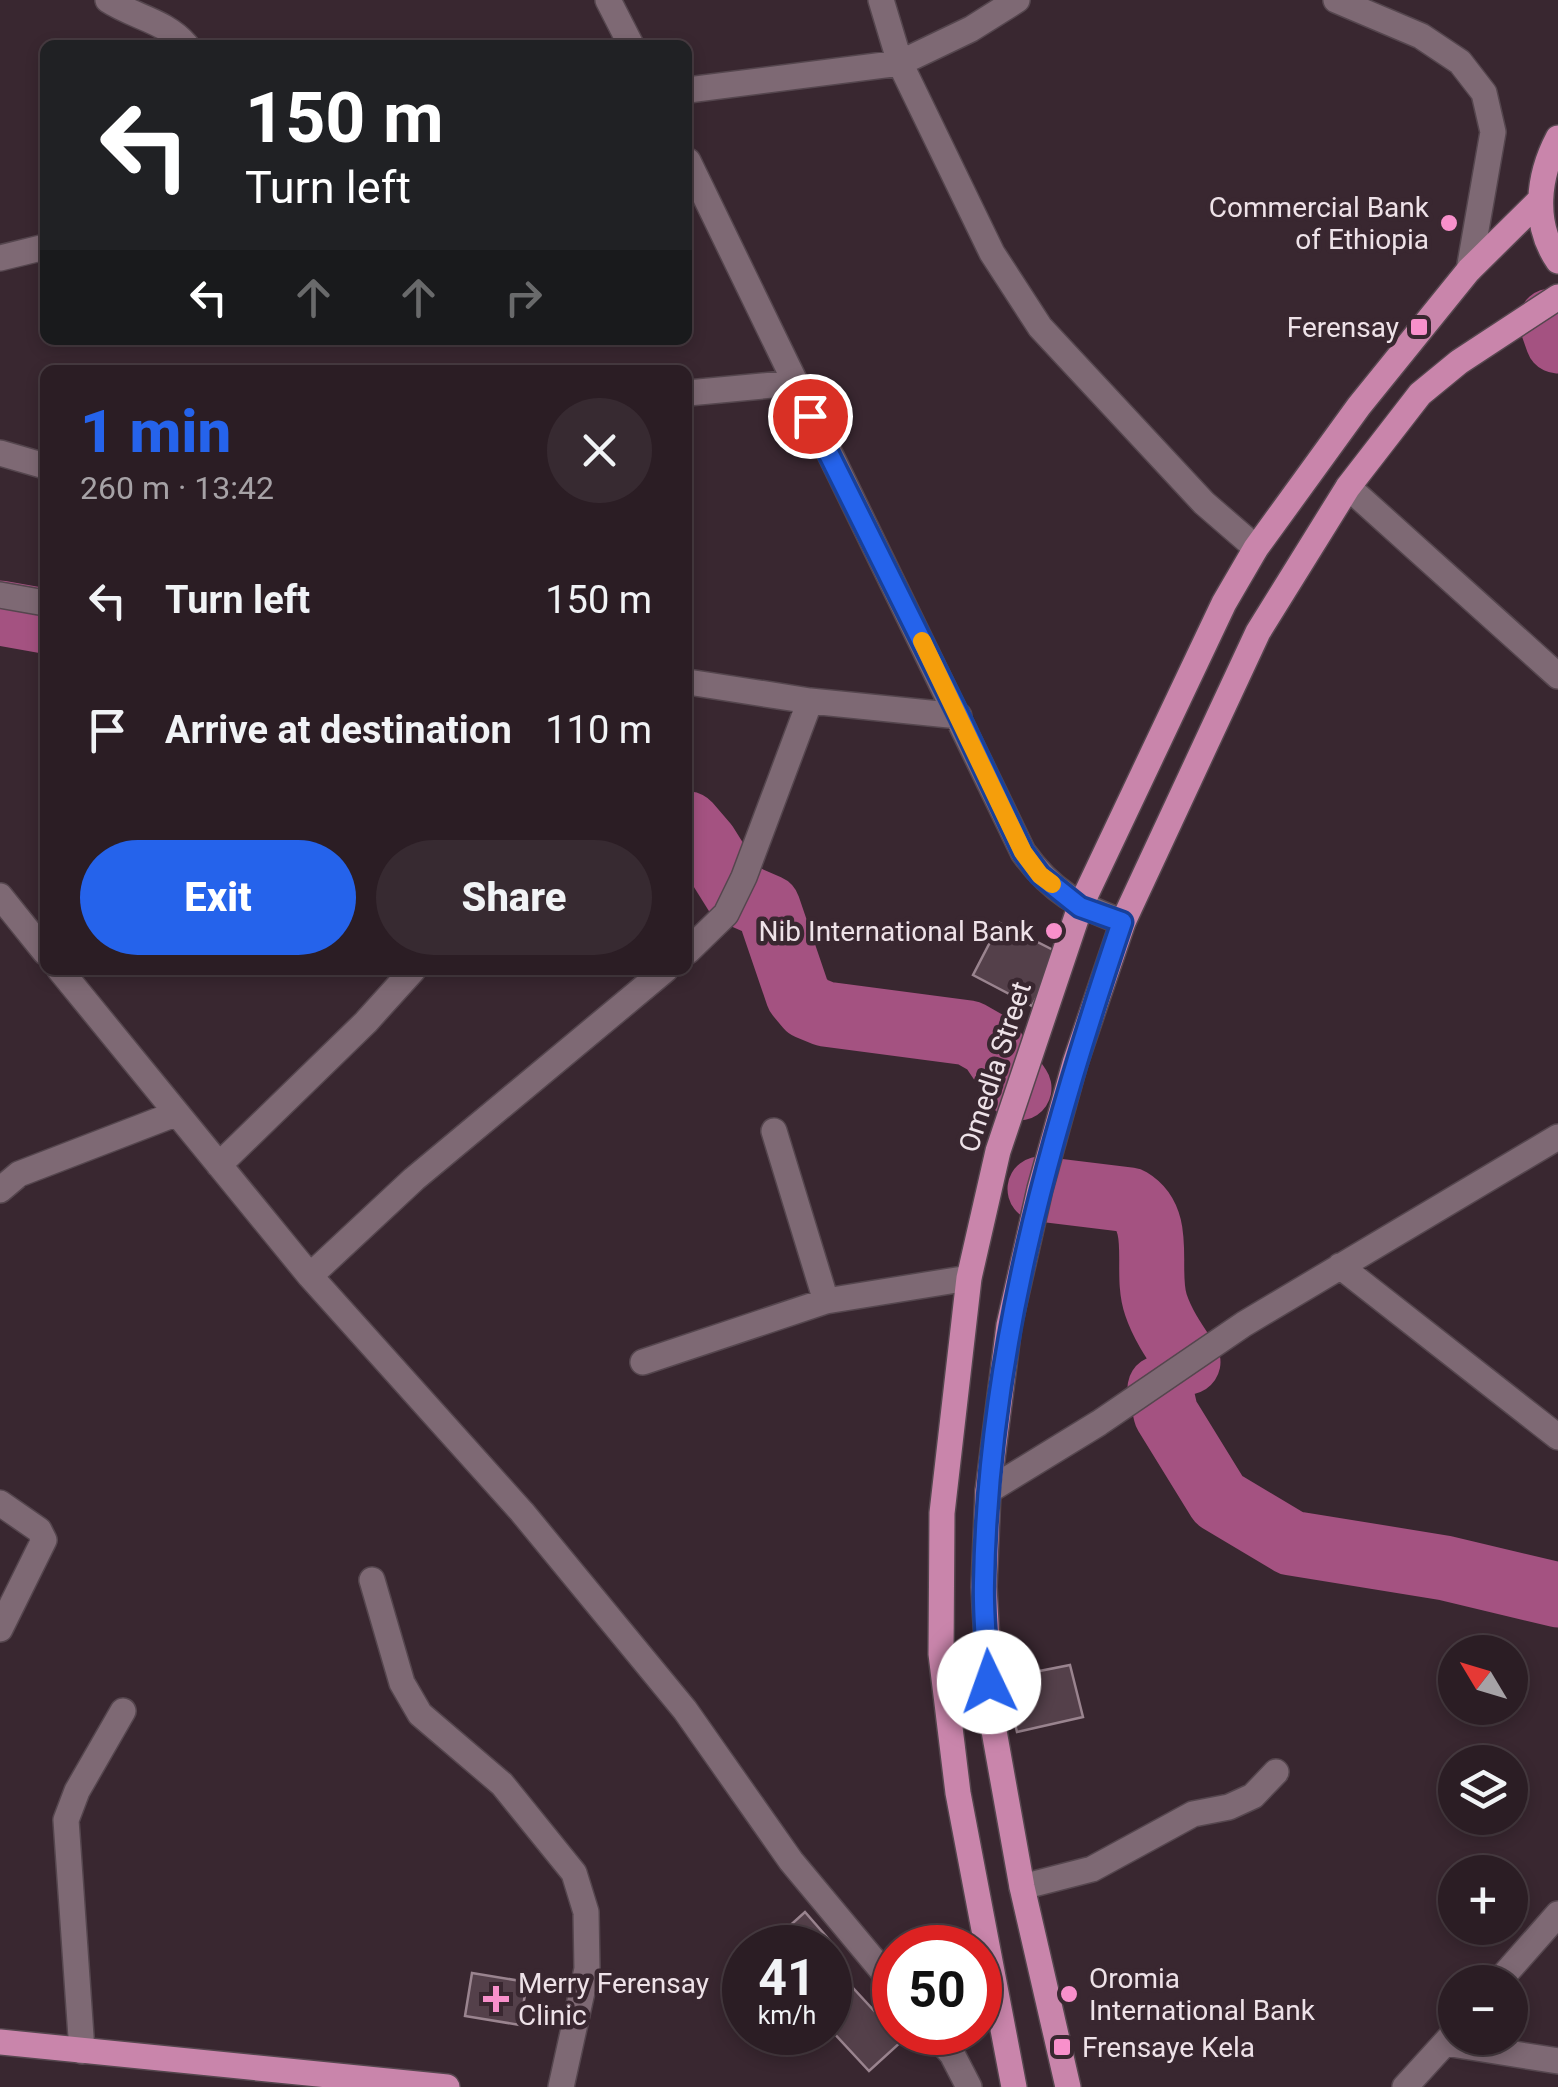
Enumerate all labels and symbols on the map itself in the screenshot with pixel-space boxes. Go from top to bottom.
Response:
place label: Commercial Bank of Ethiopia [1209,191,1430,256]
marker: Commercial Bank of Ethiopia [1438,212,1460,234]
place label: Ferensay [1287,311,1399,344]
marker: Ferensay [1408,316,1430,338]
pin [768,374,853,459]
place label: Nib International Bank [759,915,1035,948]
marker: Nib International Bank [1043,920,1065,942]
street label: Omedla Street [952,978,1038,1156]
position arrow [937,1630,1041,1734]
north arrow [1438,1635,1528,1725]
speed limit sign: 50 [872,1925,1002,2055]
place label: Oromia International Bank [1089,1962,1316,2027]
place label: Merry Ferensay Clinic [518,1967,709,2032]
marker: Oromia International Bank [1058,1983,1080,2005]
marker: Merry Ferensay Clinic [483,1986,509,2012]
place label: Frensaye Kela [1082,2031,1255,2064]
marker: Frensaye Kela [1051,2036,1073,2058]

